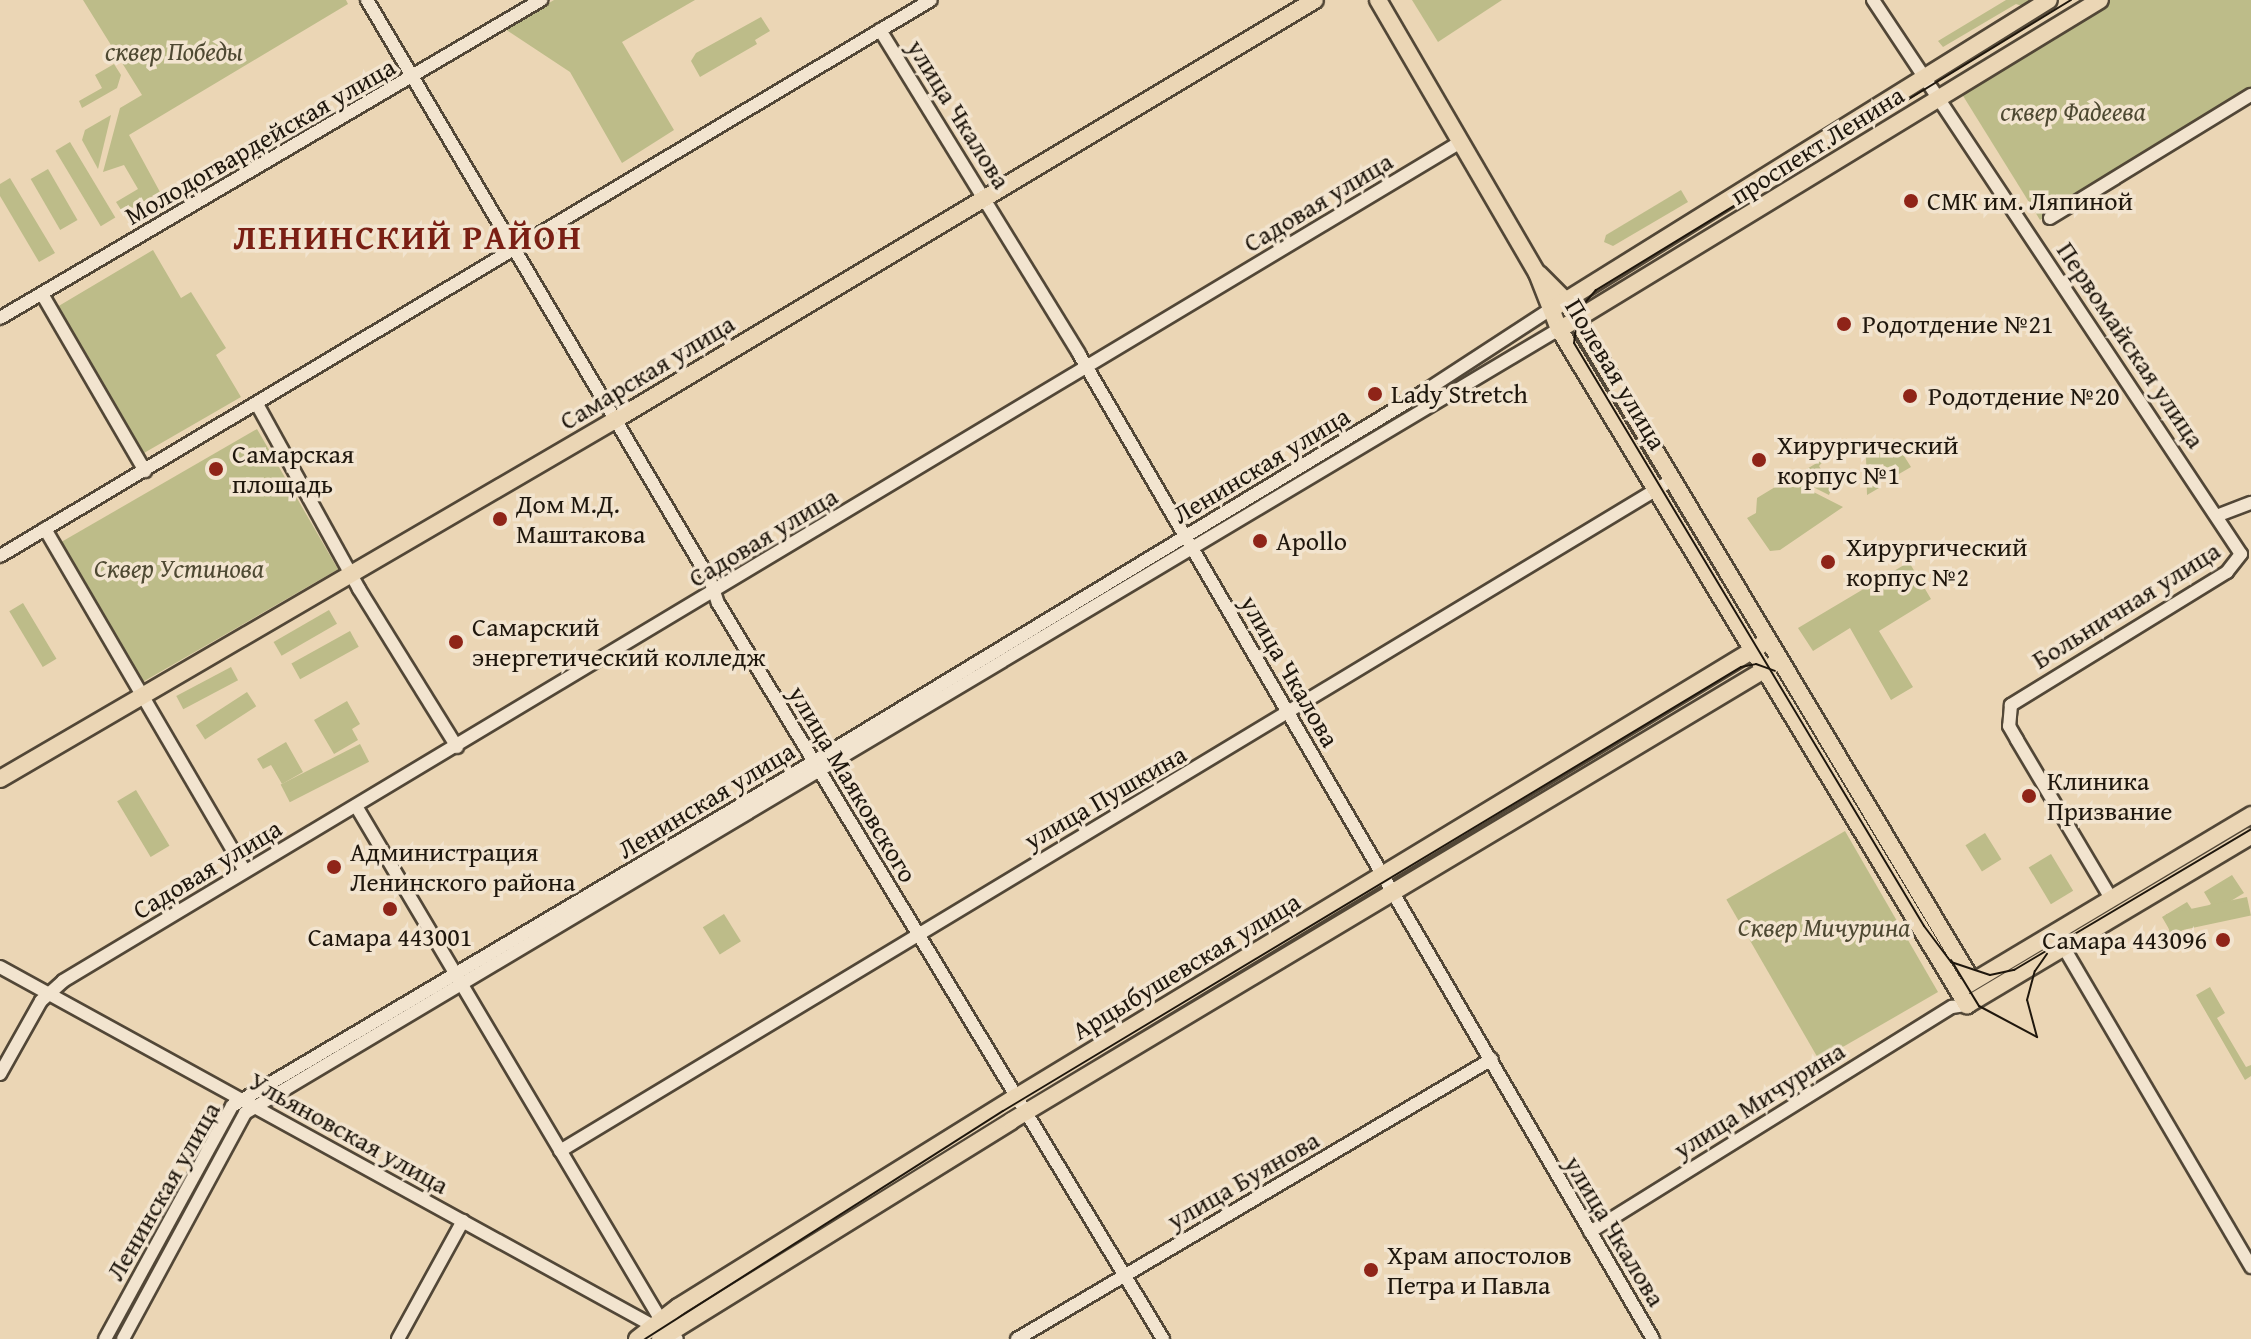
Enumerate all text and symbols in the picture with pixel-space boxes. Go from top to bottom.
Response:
street label: улица Чкалова [901,33,1017,195]
park label: сквер Победы [105,35,243,67]
street label: Молодогвардейская улица [119,51,401,231]
street label: проспект Ленина [1724,79,1910,211]
park label: сквер Фадеева [2000,95,2146,127]
street label: Садовая улица [1238,145,1398,259]
place label: СМК им. Ляпиной [1927,185,2133,217]
marker: СМК им. Ляпиной [1902,192,1920,210]
district label: ЛЕНИНСКИЙ РАЙОН [233,217,583,257]
street label: Первомайская улица [2050,236,2212,454]
street label: Полевая улица [1559,293,1673,455]
street label: Самарская улица [554,308,740,436]
place label: Родотдение №21 [1862,308,2054,340]
marker: Родотдение №21 [1833,313,1855,335]
place label: Lady Stretch [1391,378,1528,410]
place label: Родотдение №20 [1928,380,2120,412]
marker: Lady Stretch [1366,385,1384,403]
marker: Родотдение №20 [1899,385,1921,407]
street label: Ленинская улица [1167,400,1355,530]
place label: Хирургический корпус №1 [1777,429,1959,490]
place label: Самарская площадь [232,438,354,500]
marker: Хирургический корпус №1 [1748,449,1770,471]
marker: Самарская площадь [207,460,225,478]
street label: Садовая улица [683,480,843,594]
place label: Дом М.Д. Маштакова [516,488,645,550]
marker: Дом М.Д. Маштакова [491,510,509,528]
place label: Apollo [1276,525,1347,557]
place label: Хирургический корпус №2 [1846,531,2028,592]
marker: Apollo [1251,532,1269,550]
street label: Больничная улица [2026,535,2226,675]
marker: Хирургический корпус №2 [1817,551,1839,573]
park label: Сквер Устинова [94,552,264,584]
street label: улица Чкалова [1234,589,1346,753]
place label: Самарский энергетический колледж [472,611,765,672]
marker: Самарский энергетический колледж [447,633,465,651]
street label: улица Маяковского [782,680,924,888]
street label: Ленинская улица [612,735,800,865]
street label: улица Пушкина [1018,738,1192,856]
place label: Клиника Призвание [2047,765,2172,826]
marker: Клиника Призвание [2018,785,2040,807]
street label: Садовая улица [127,812,287,926]
place label: Администрация Ленинского района [350,836,575,898]
marker: Администрация Ленинского района [325,858,343,876]
street label: Арцыбушевская улица [1066,886,1306,1046]
marker: Самара 443001 [381,900,399,918]
park label: Сквер Мичурина [1738,911,1910,943]
place label: Самара 443001 [308,921,472,953]
place label: Самара 443096 [2042,924,2207,956]
marker: Самара 443096 [2214,931,2232,949]
street label: улица Мичурина [1668,1035,1850,1165]
street label: Ульяновская улица [244,1065,454,1201]
street label: Ленинская улица [99,1096,227,1286]
street label: улица Буянова [1161,1124,1325,1236]
street label: улица Чкалова [1558,1150,1672,1312]
place label: Храм апостолов Петра и Павла [1387,1239,1572,1300]
marker: Храм апостолов Петра и Павла [1362,1261,1380,1279]

